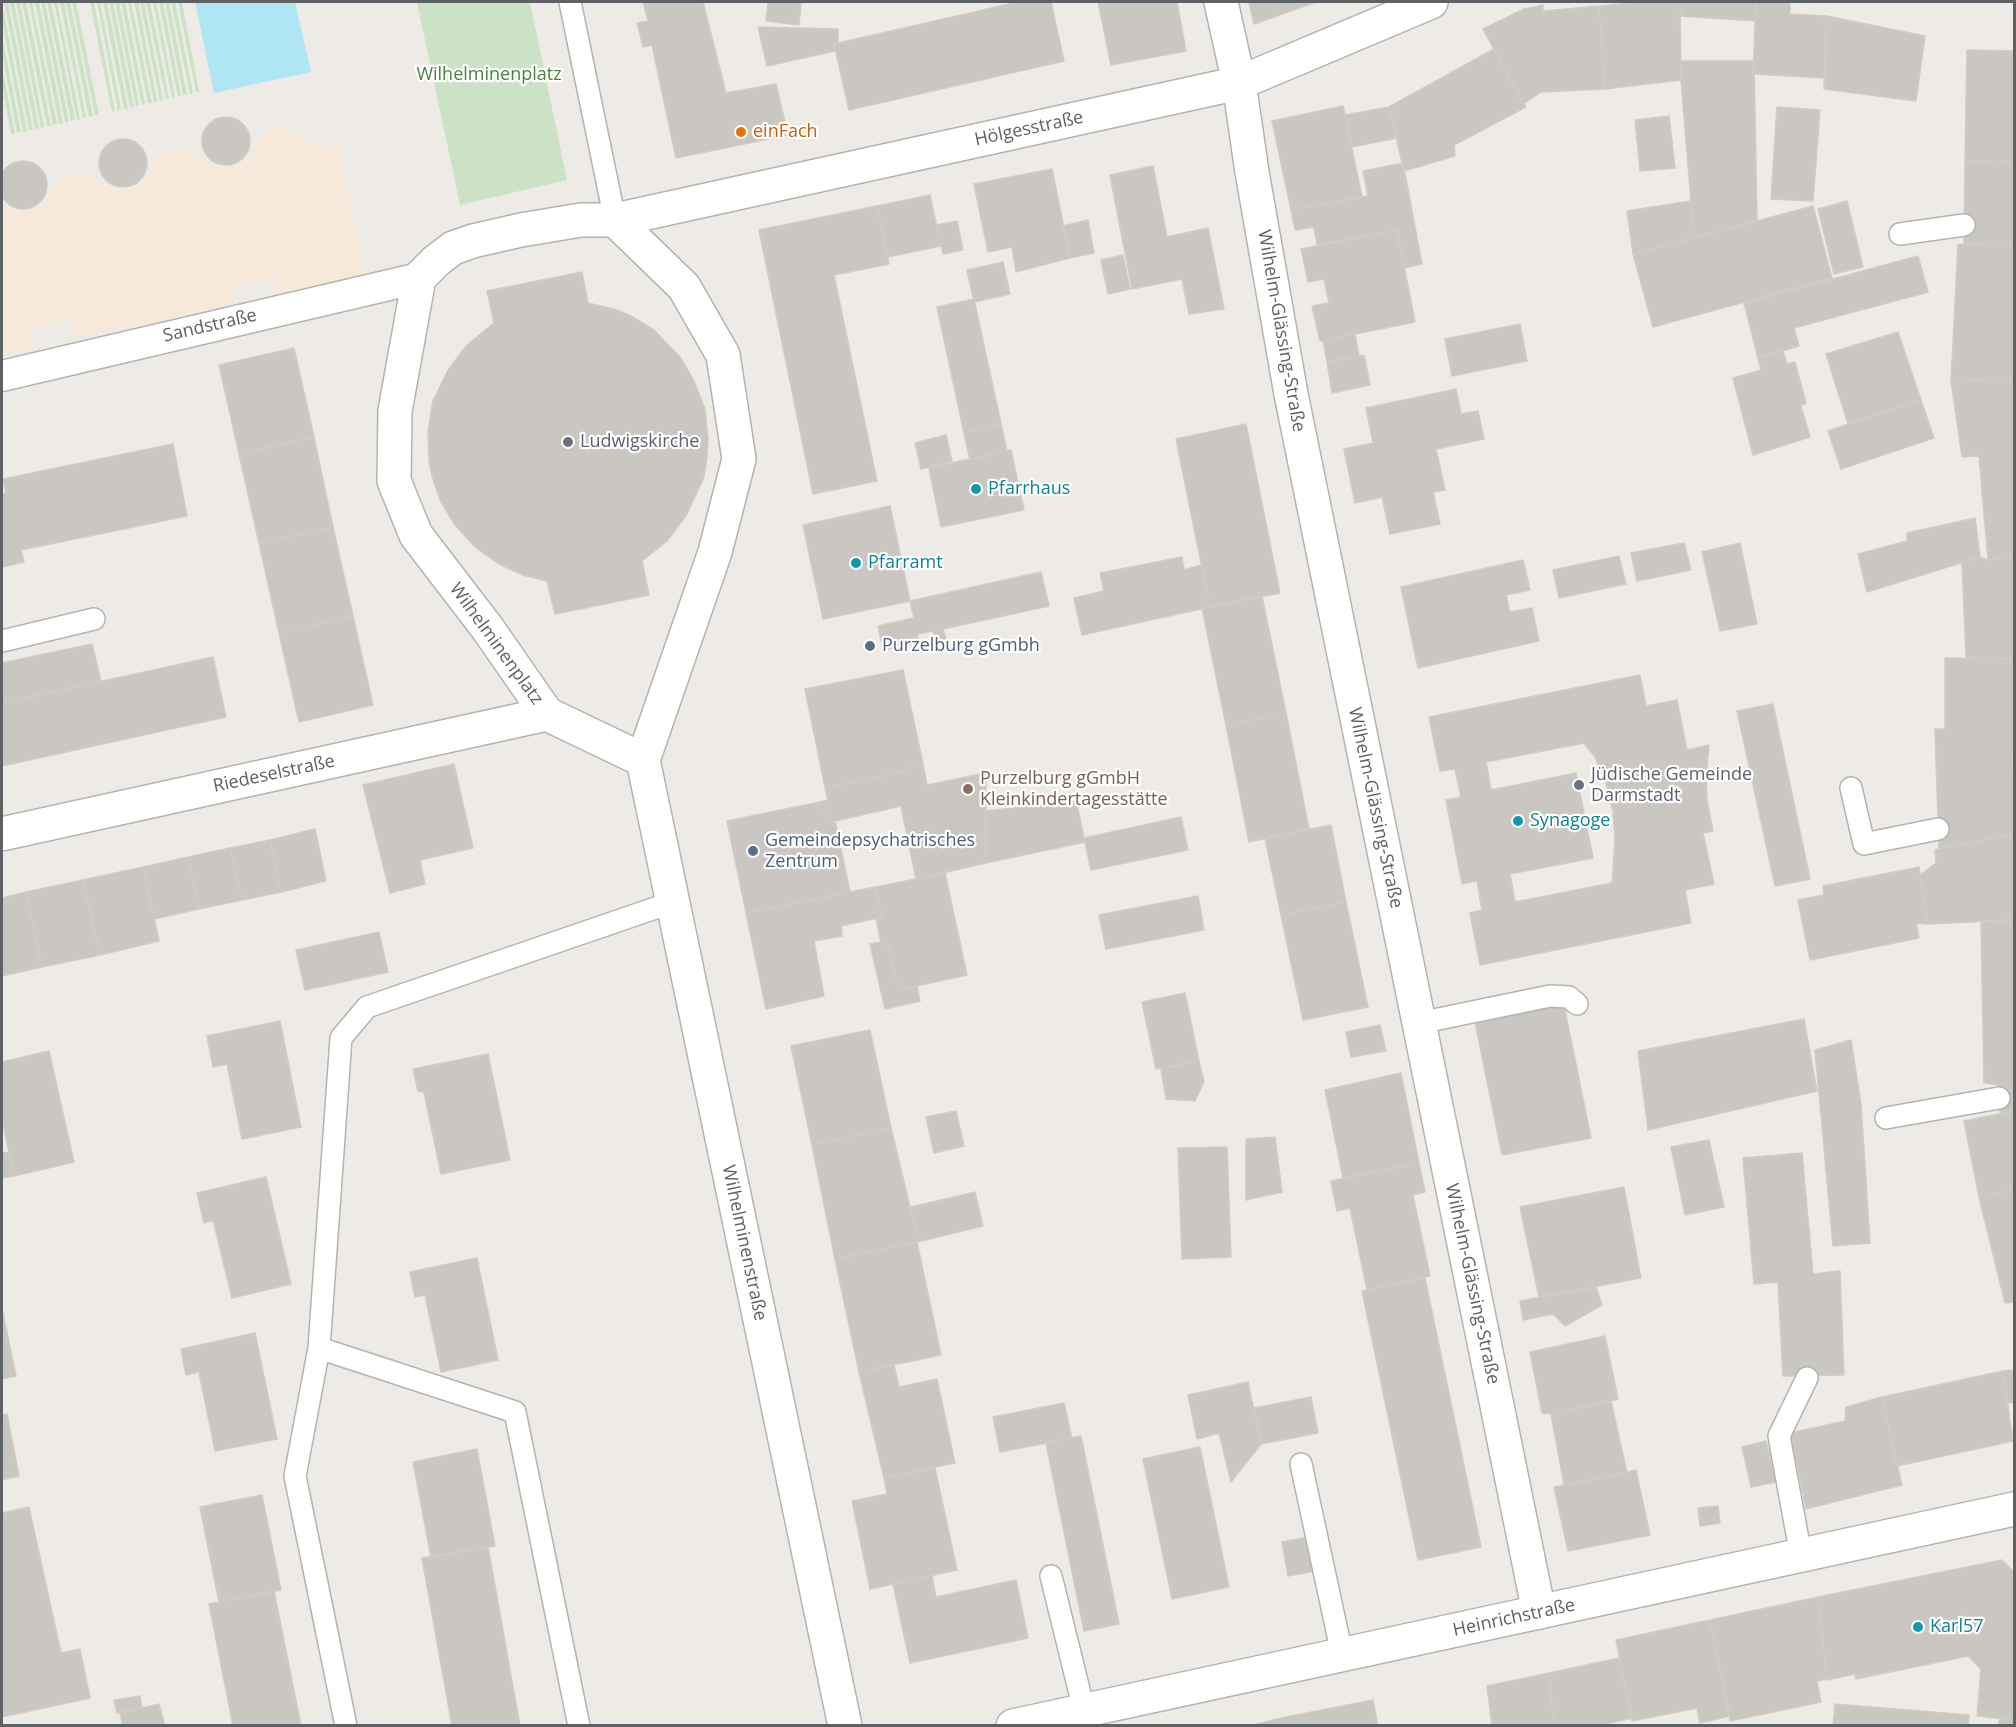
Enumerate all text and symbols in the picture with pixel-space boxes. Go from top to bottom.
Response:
park label: Wilhelminenplatz [416,64,562,86]
street label: Hölgesstraße [973,107,1085,151]
place label: einFach [753,121,818,143]
marker: einFach [734,125,748,139]
street label: Wilhelm-Glässing-Straße [1253,228,1309,434]
street label: Sandstraße [161,305,259,347]
place label: Ludwigskirche [580,431,699,453]
marker: Ludwigskirche [561,435,575,449]
place label: Pfarrhaus [988,478,1070,500]
marker: Pfarrhaus [969,482,983,496]
place label: Pfarramt [868,552,943,574]
marker: Pfarramt [849,556,863,570]
street label: Wilhelminenplatz [445,579,547,709]
place label: Purzelburg gGmbh [882,635,1040,657]
marker: Purzelburg gGmbh [863,639,877,653]
street label: Wilhelm-Glässing-Straße [1343,706,1407,910]
street label: Riedeselstraße [211,751,337,797]
place label: Jüdische Gemeinde Darmstadt [1591,764,1752,806]
place label: Purzelburg gGmbH Kleinkindertagesstätte [980,768,1168,810]
marker: Jüdische Gemeinde Darmstadt [1572,778,1586,792]
marker: Purzelburg gGmbH Kleinkindertagesstätte [961,782,975,796]
place label: Synagoge [1530,810,1610,832]
marker: Synagoge [1511,814,1525,828]
place label: Gemeindepsychatrisches Zentrum [765,830,975,872]
marker: Gemeindepsychatrisches Zentrum [746,844,760,858]
street label: Wilhelminenstraße [717,1163,771,1323]
street label: Wilhelm-Glässing-Straße [1440,1182,1504,1386]
street label: Heinrichstraße [1451,1595,1577,1641]
place label: Karl57 [1930,1616,1984,1638]
marker: Karl57 [1911,1620,1925,1634]

